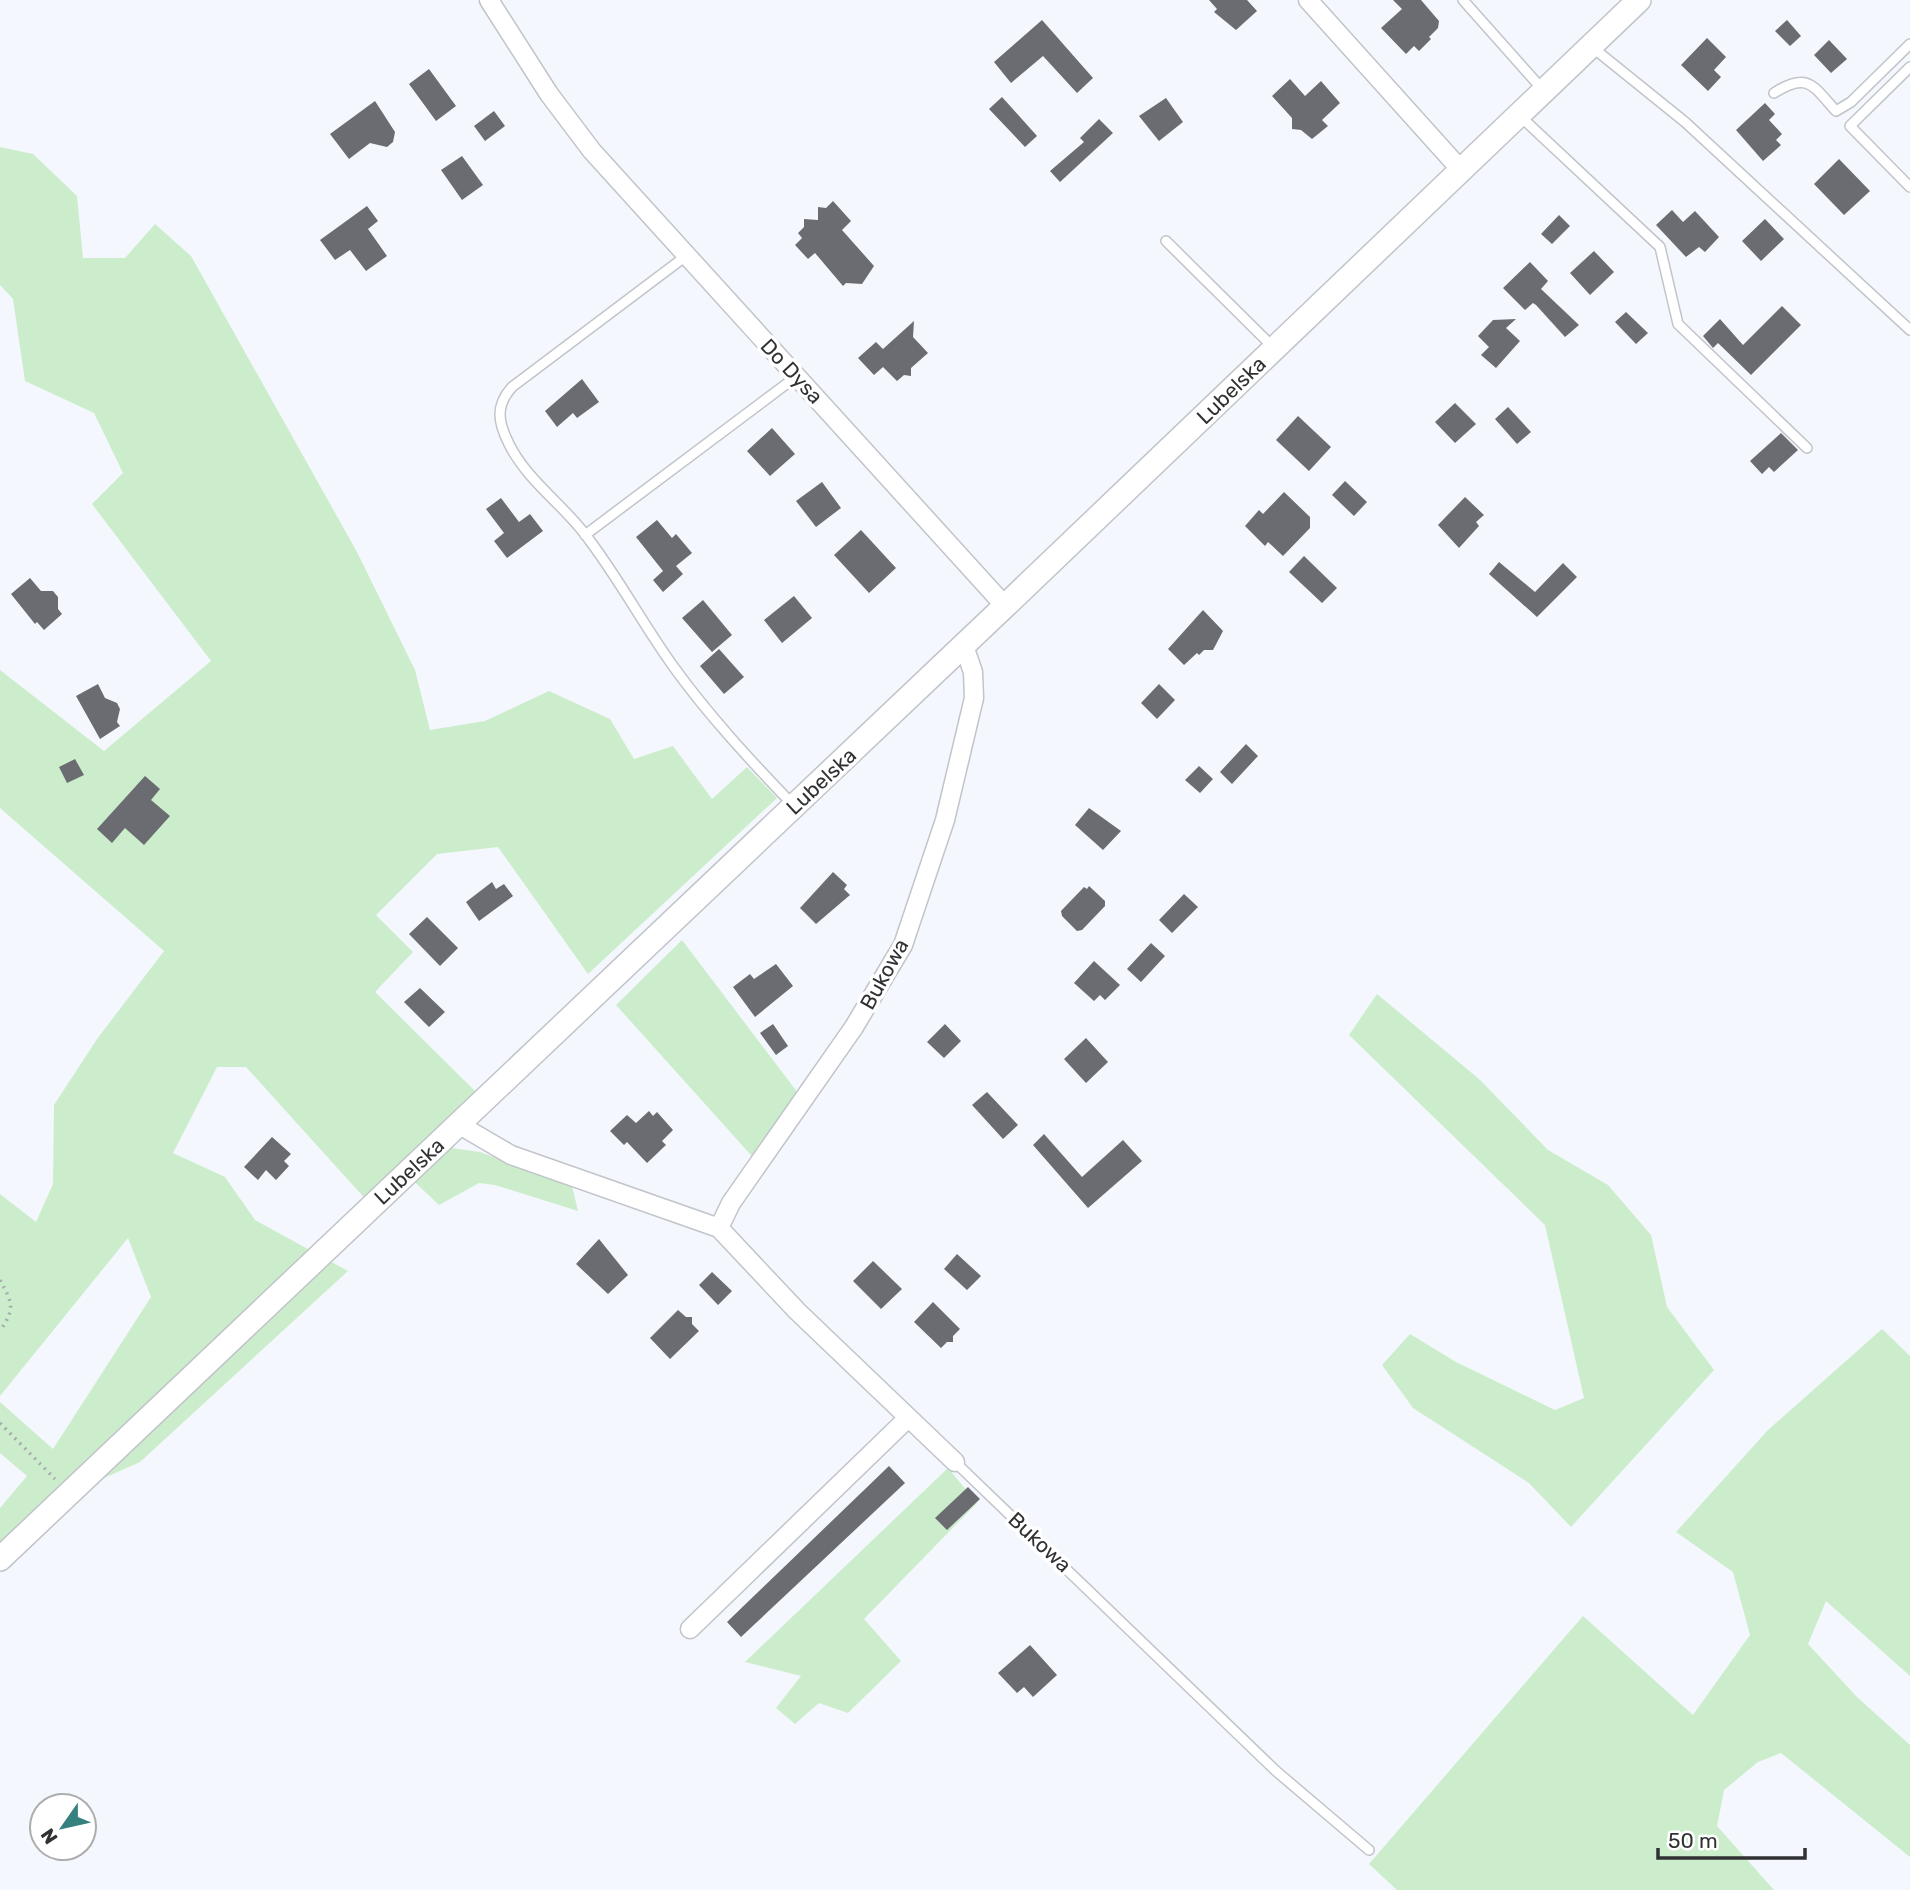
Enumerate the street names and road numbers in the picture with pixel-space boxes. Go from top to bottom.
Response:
street label: Do Dysa [756,333,828,409]
street label: Lubelska [1191,351,1271,429]
street label: Lubelska [781,742,861,820]
street label: Bukowa [854,934,914,1014]
street label: Lubelska [369,1132,449,1210]
street label: Bukowa [1003,1507,1077,1577]

